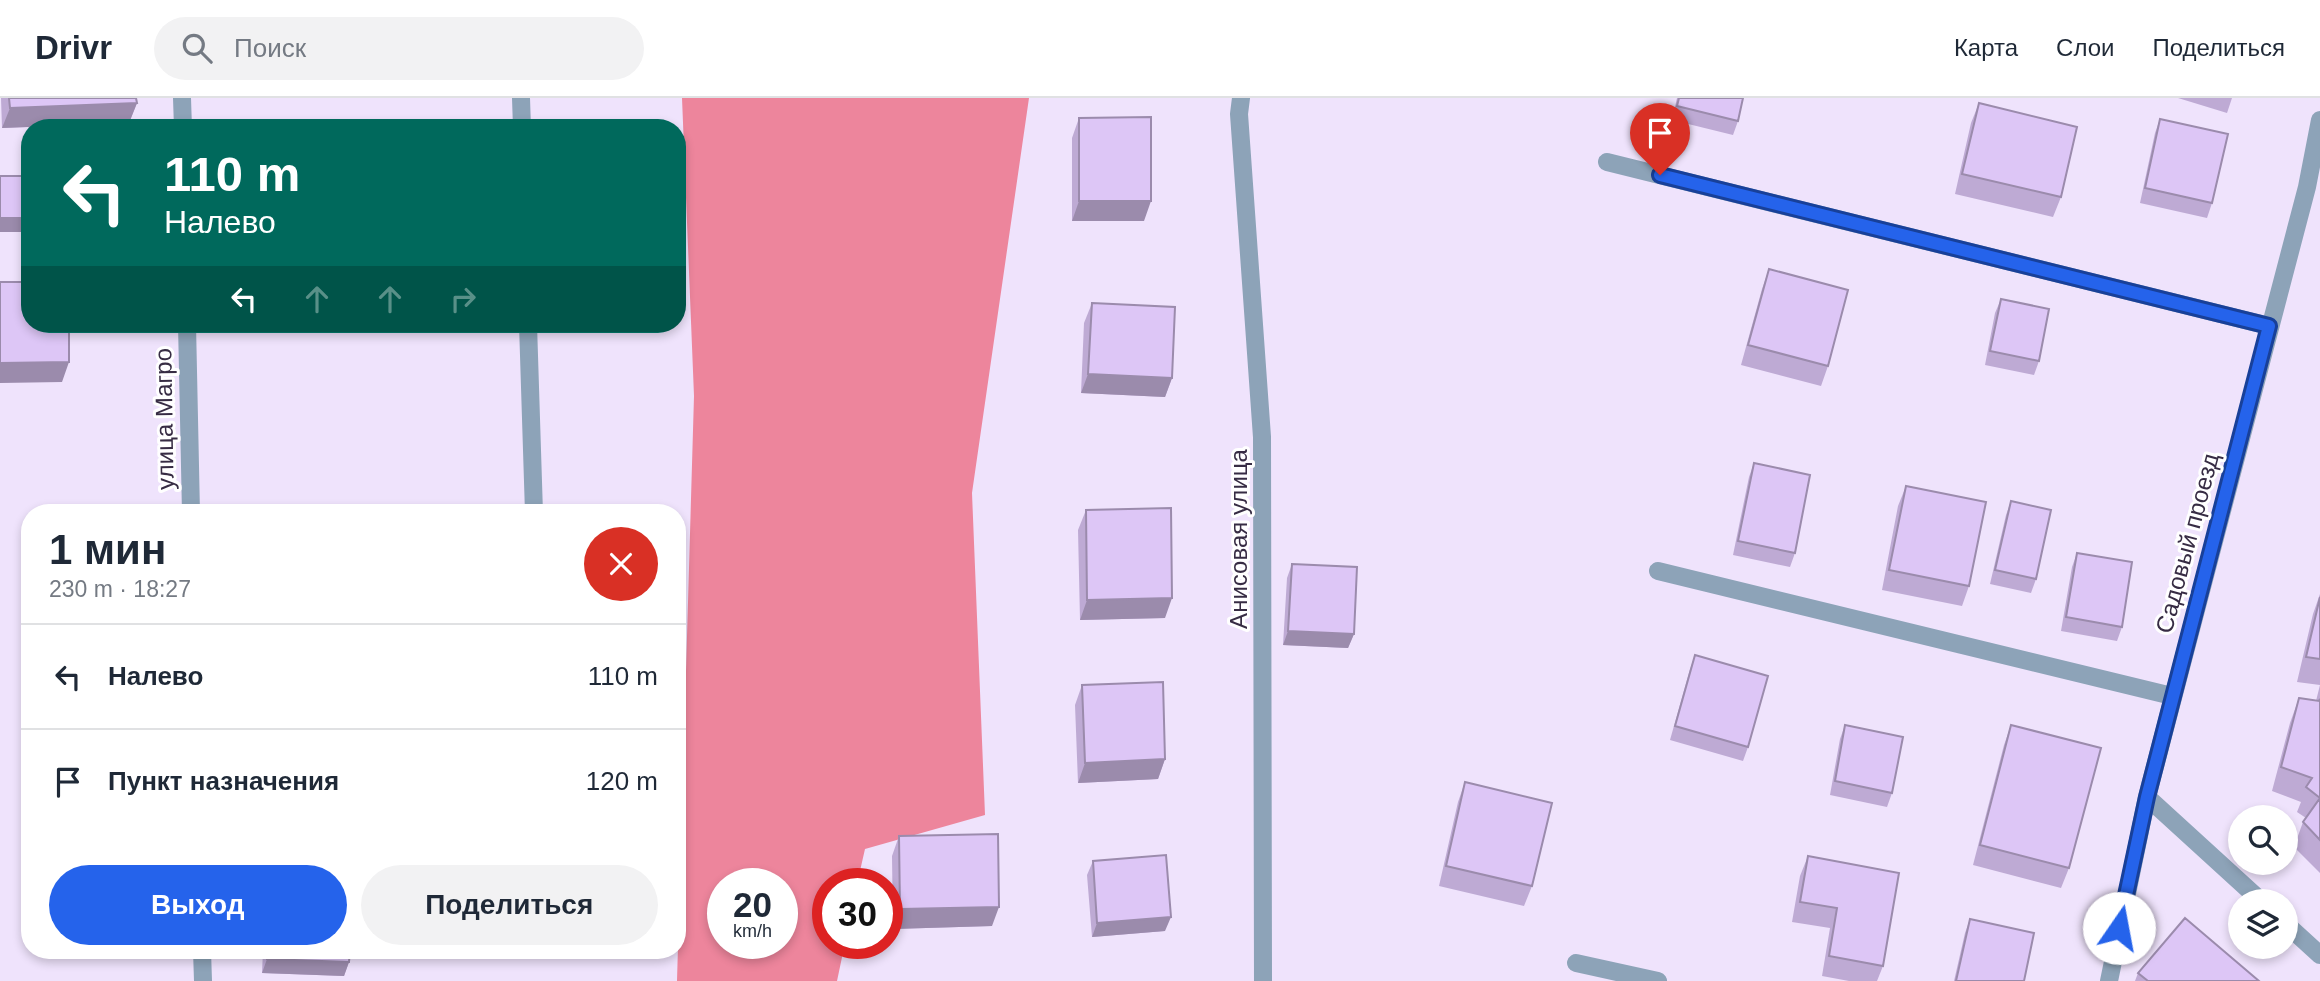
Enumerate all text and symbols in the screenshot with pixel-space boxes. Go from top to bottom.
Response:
search box [154,17,644,80]
text: Drivr [35,29,112,66]
icon: search [178,29,216,67]
text: Поиск [234,33,306,63]
text: Карта [1954,34,2018,61]
text: Слои [2056,34,2114,61]
text: Поделиться [2152,34,2285,61]
pin [1630,103,1690,175]
icon: arrive [1641,114,1679,152]
icon: left [49,147,140,238]
text: 110 m [164,147,300,201]
text: Налево [164,204,276,240]
icon: left [225,280,263,318]
icon: ahead [298,280,336,318]
icon: ahead [371,280,409,318]
icon: right [444,280,482,318]
street label: улица Магро [149,348,179,490]
street label: Анисовая улица [1225,448,1252,629]
street label: Садовый проезд [2150,450,2224,636]
text: 1 мин [49,526,166,573]
button: close [584,527,658,601]
text: 230 m · 18:27 [49,576,191,602]
icon: left [49,658,87,696]
text: Налево [108,661,203,691]
text: 110 m [588,661,658,691]
icon: arrive [49,763,87,801]
text: Пункт назначения [108,766,339,796]
text: 120 m [586,766,658,796]
map controls [2228,805,2298,959]
button: search [2228,805,2298,875]
button: Выход [49,865,347,945]
button: Поделиться [361,865,658,945]
speed limit sign: 30 [812,868,903,959]
text: 20 [733,885,772,924]
button: layers [2228,889,2298,959]
position arrow [2082,891,2156,965]
text: km/h [733,921,772,941]

